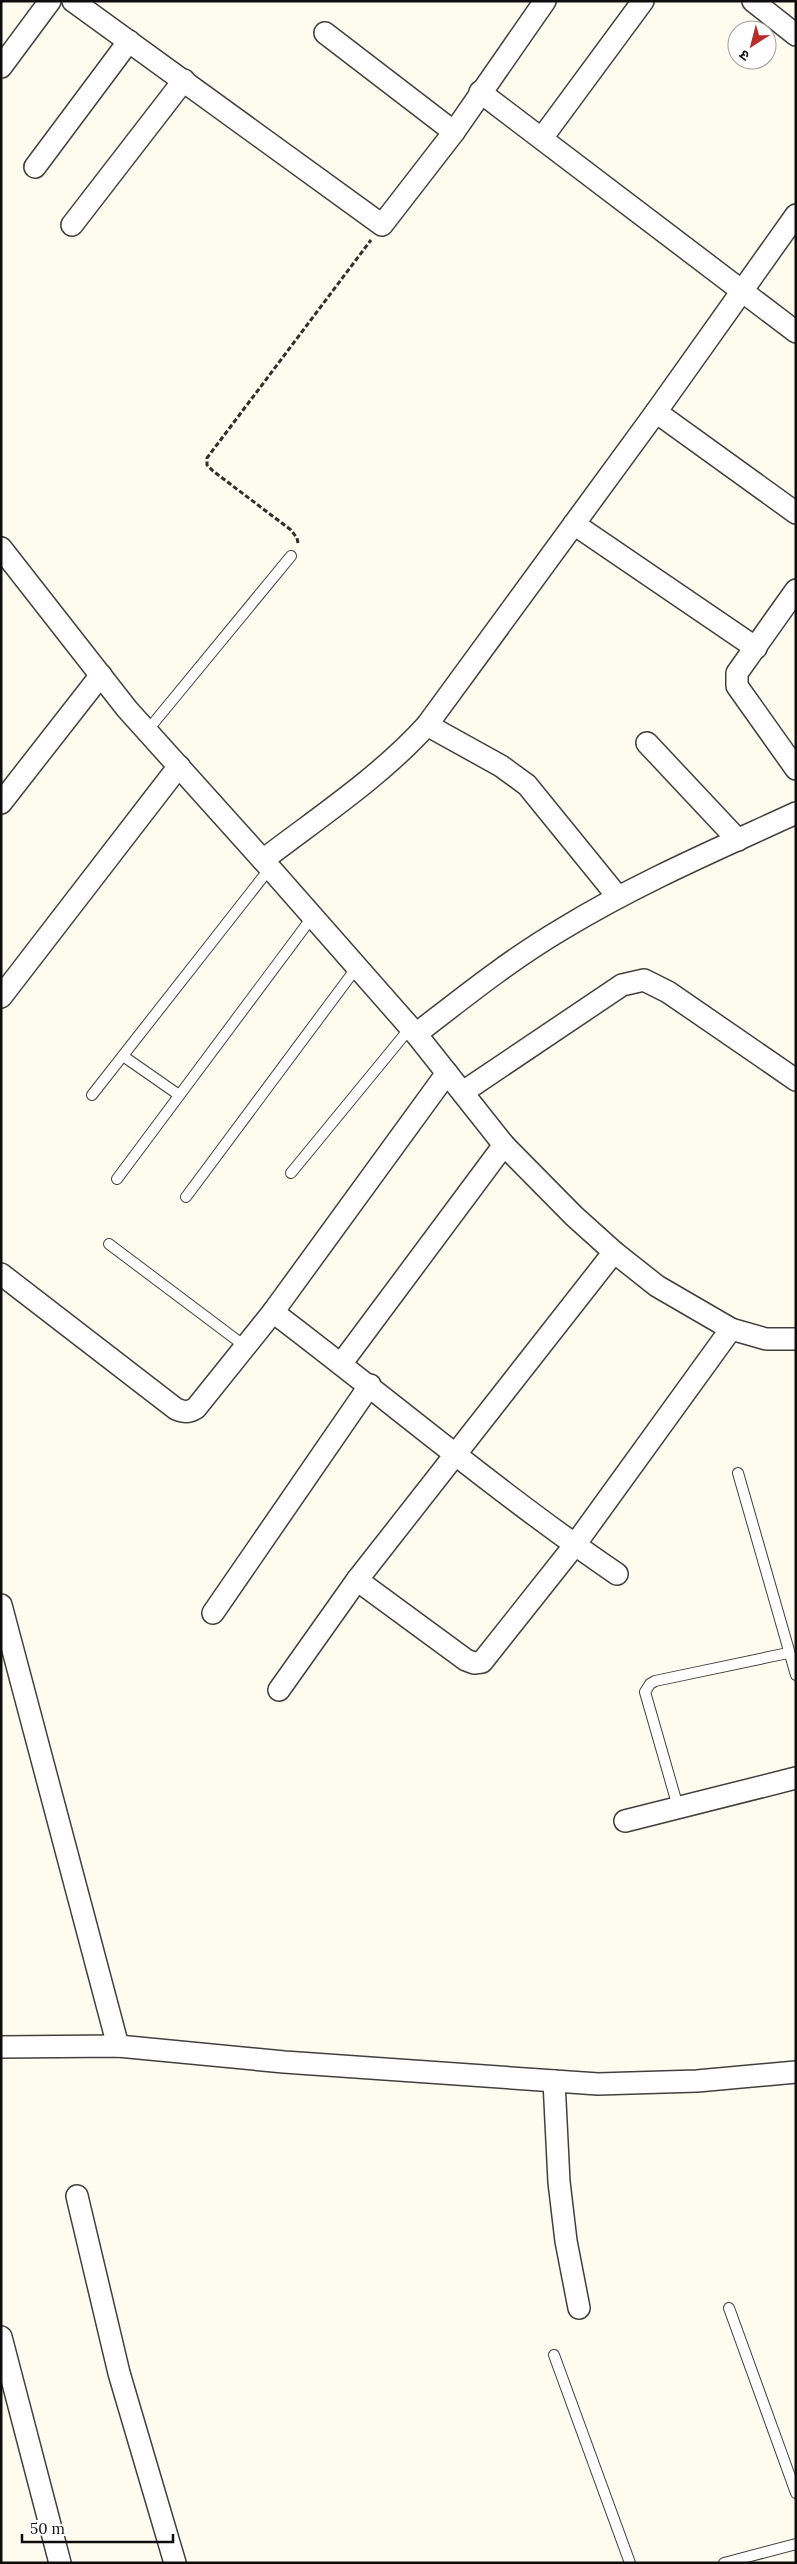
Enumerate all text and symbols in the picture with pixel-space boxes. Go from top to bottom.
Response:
north arrow [727,20,777,70]
text: उ [735,45,753,65]
scale bar [22,2512,174,2544]
text: 50 m [30,2519,65,2538]

